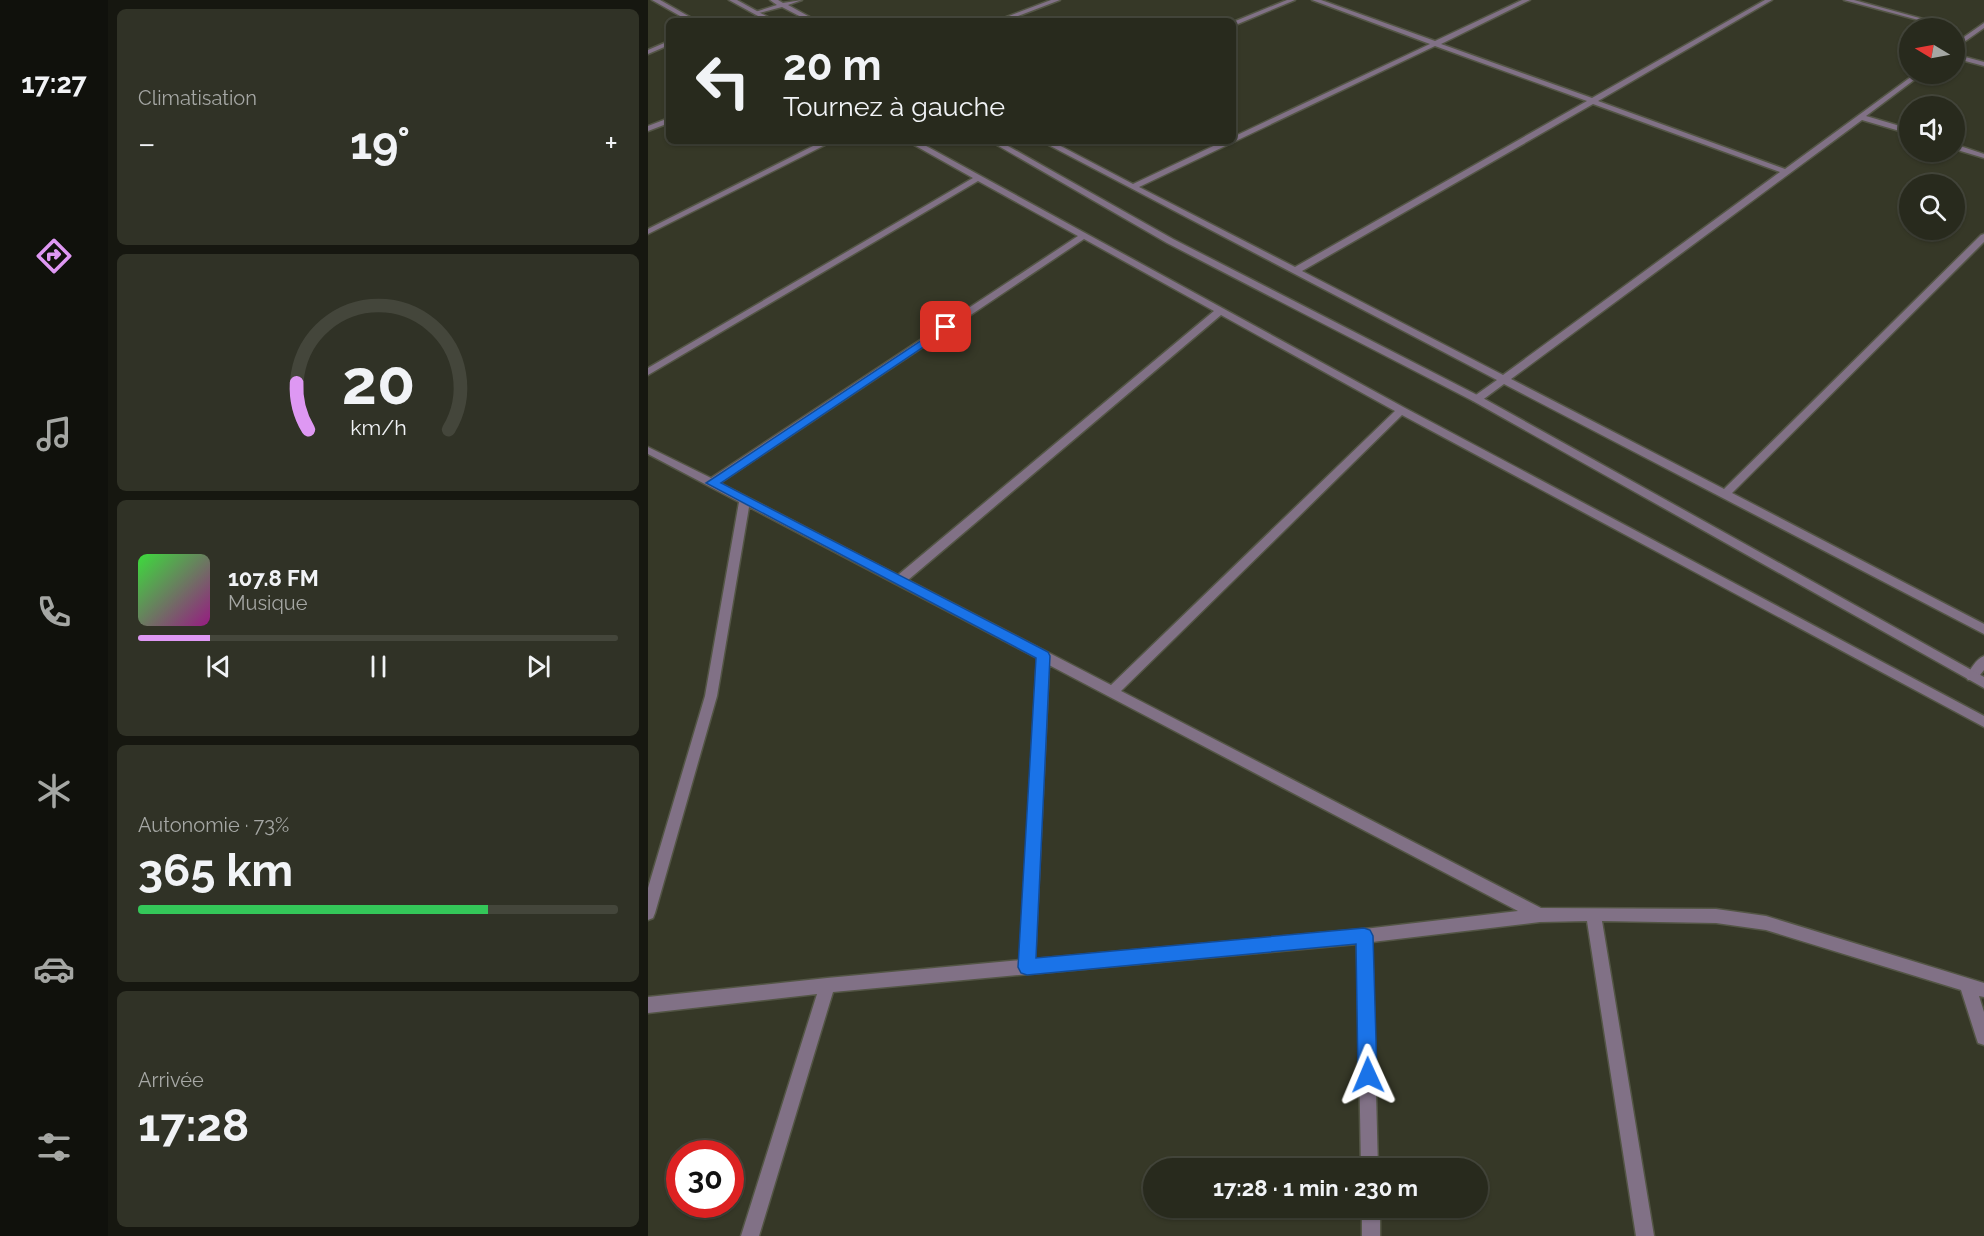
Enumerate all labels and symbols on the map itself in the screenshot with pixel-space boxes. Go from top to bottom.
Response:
north arrow [1899,18,1965,84]
pin [920,301,971,352]
position arrow [1336,1043,1400,1107]
speed limit sign: 30 [666,1140,744,1218]

